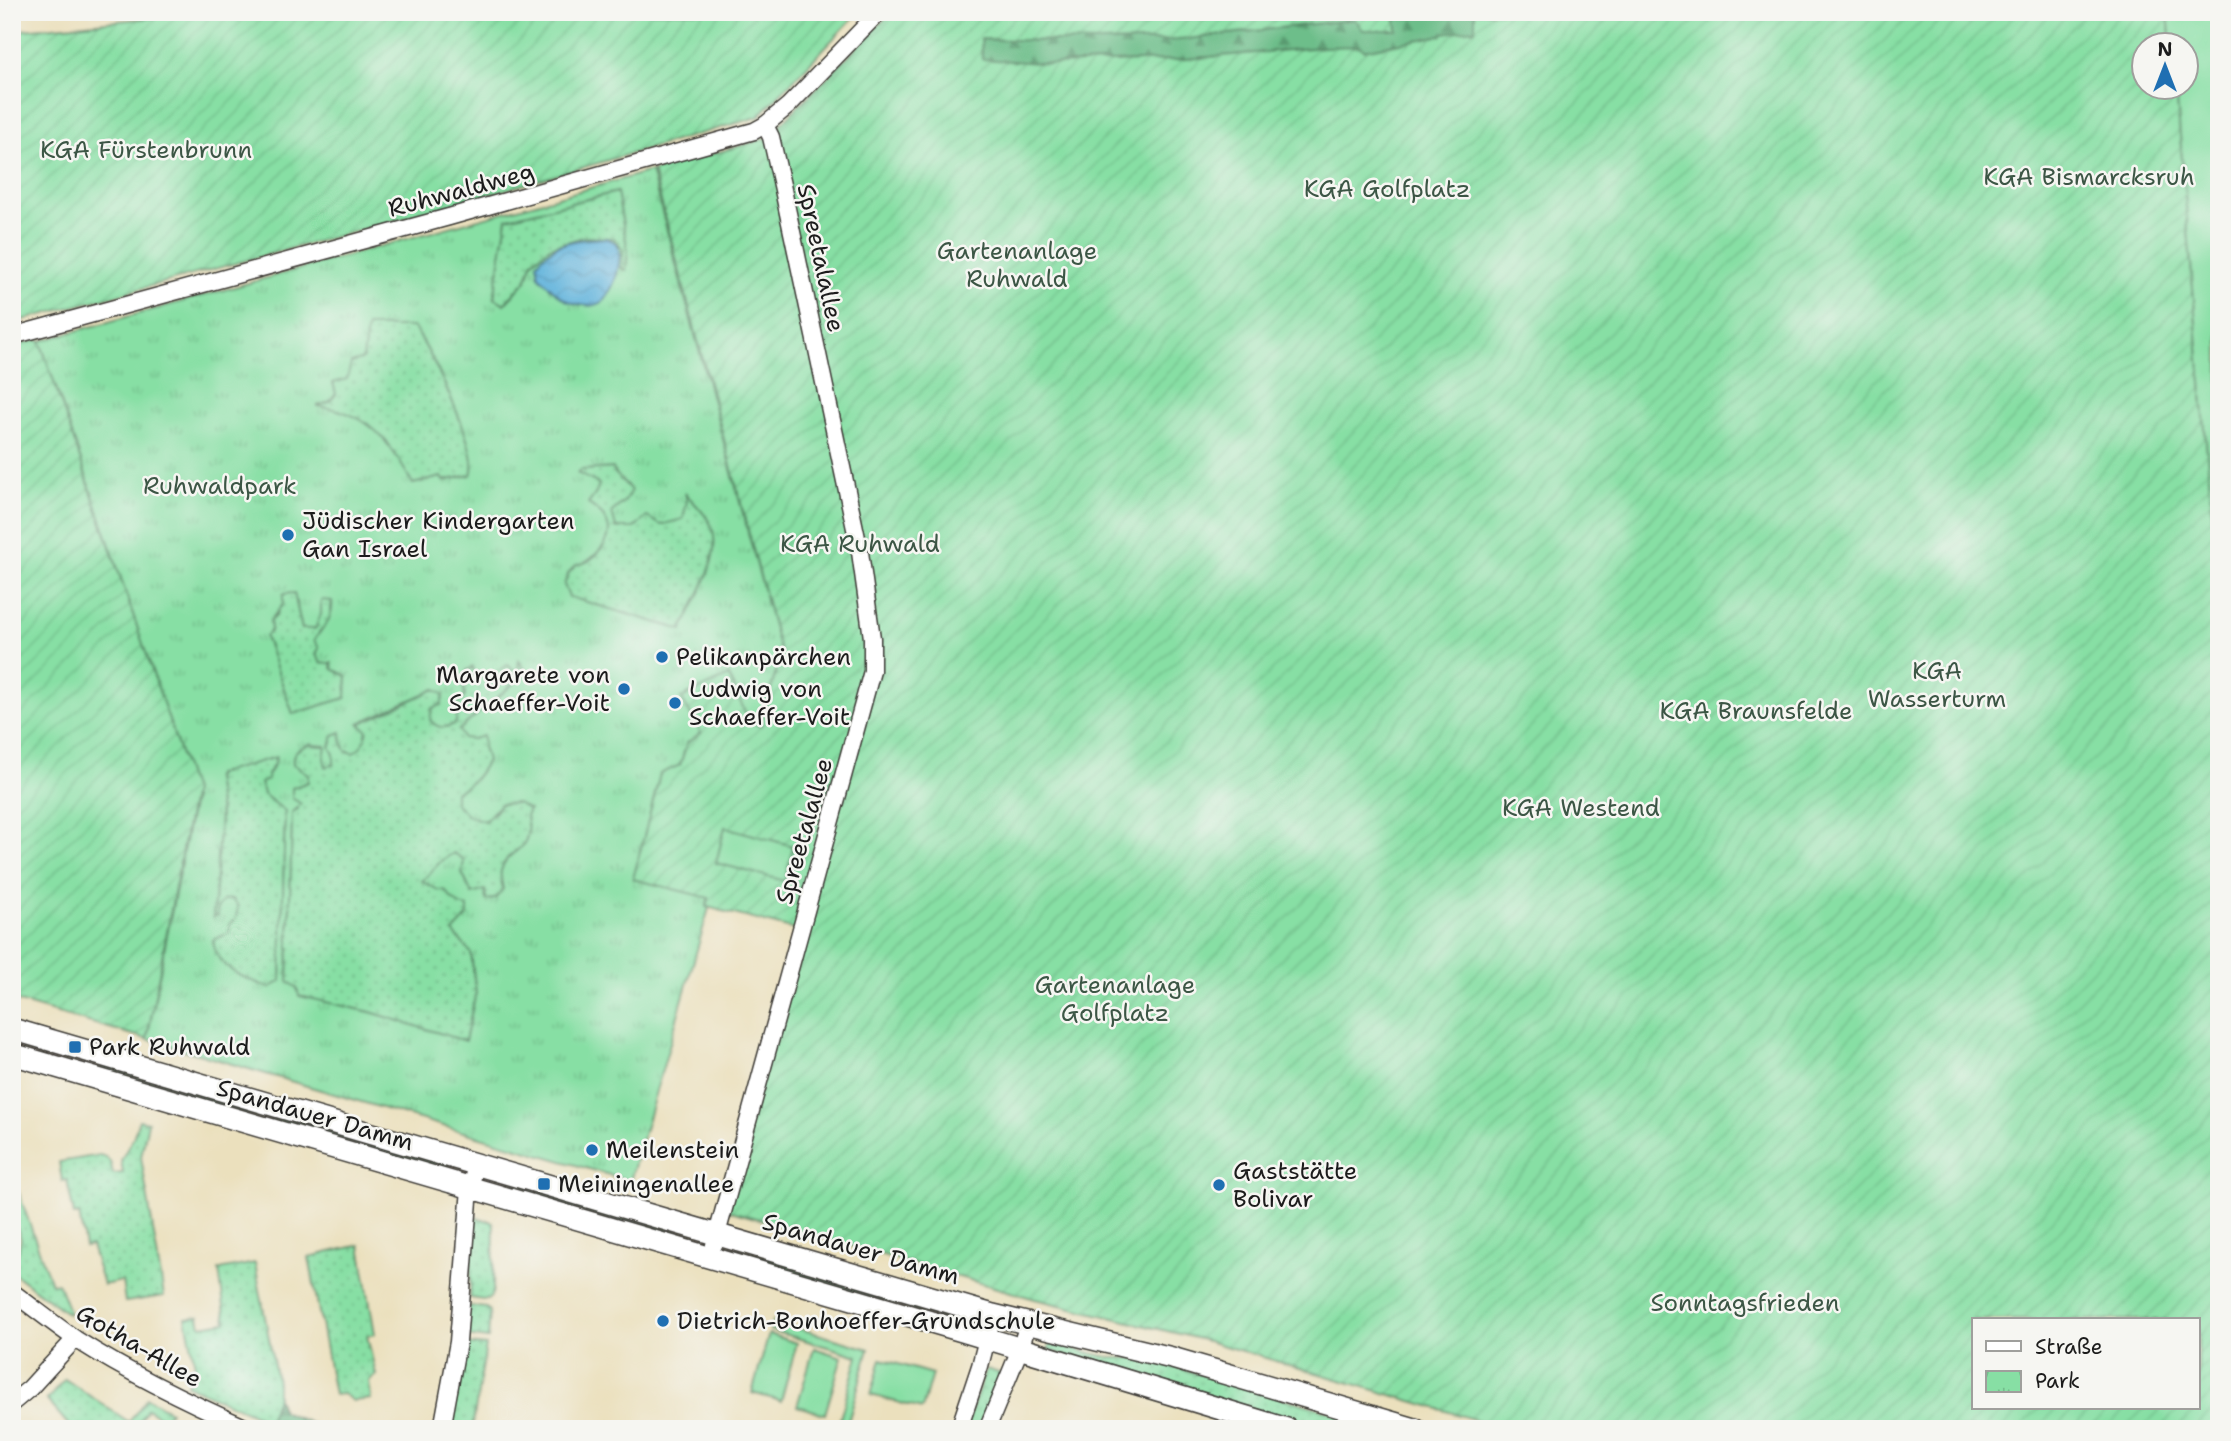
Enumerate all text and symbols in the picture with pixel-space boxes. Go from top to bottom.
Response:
north arrow [2130,32,2200,102]
text: N [2157,37,2173,62]
park label: KGA Fürstenbrunn [40,134,252,166]
street label: Ruhwaldweg [384,155,538,225]
park label: KGA Bismarcksruh [1983,161,2195,193]
park label: KGA Golfplatz [1304,173,1470,205]
street label: Spreetalallee [790,181,852,335]
park label: Gartenanlage Ruhwald [937,235,1097,295]
park label: Ruhwaldpark [143,470,297,502]
place label: Jüdischer Kindergarten Gan Israel [302,505,574,565]
marker: Jüdischer Kindergarten Gan Israel [280,527,296,543]
park label: KGA Ruhwald [780,528,940,560]
place label: Pelikanpärchen [676,641,851,673]
marker: Pelikanpärchen [654,649,670,665]
park label: KGA Wasserturm [1868,655,2006,715]
place label: Margarete von Schaeffer-Voit [436,659,610,719]
place label: Ludwig von Schaeffer-Voit [689,673,850,733]
marker: Margarete von Schaeffer-Voit [616,681,632,697]
marker: Ludwig von Schaeffer-Voit [667,695,683,711]
park label: KGA Braunsfelde [1659,695,1853,727]
street label: Spreetalallee [768,754,840,908]
park label: KGA Westend [1502,792,1660,824]
park label: Gartenanlage Golfplatz [1035,969,1195,1029]
place label: Park Ruhwald [89,1031,250,1063]
marker: Park Ruhwald [67,1039,83,1055]
street label: Spandauer Damm [213,1072,417,1158]
place label: Meilenstein [606,1134,739,1166]
marker: Meilenstein [584,1142,600,1158]
place label: Gaststätte Bolivar [1233,1155,1357,1215]
place label: Meiningenallee [558,1168,735,1200]
marker: Meiningenallee [536,1176,552,1192]
marker: Gaststätte Bolivar [1211,1177,1227,1193]
street label: Spandauer Damm [759,1206,963,1292]
park label: Sonntagsfrieden [1651,1287,1839,1319]
street label: Gotha-Allee [70,1297,208,1395]
place label: Dietrich-Bonhoeffer-Grundschule [677,1305,1056,1337]
marker: Dietrich-Bonhoeffer-Grundschule [655,1313,671,1329]
legend [1972,1318,2200,1410]
text: Straße [2035,1333,2103,1361]
text: Park [2035,1367,2080,1395]

